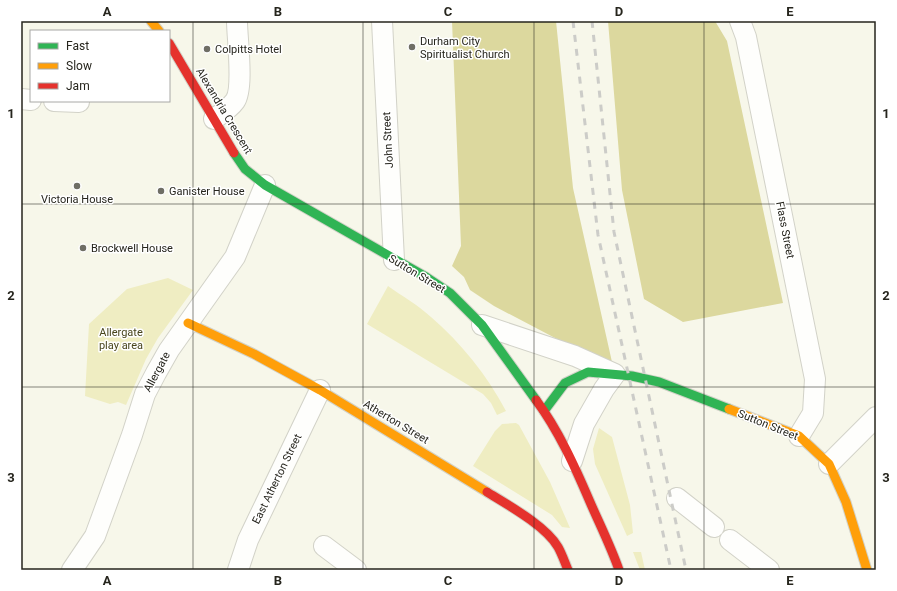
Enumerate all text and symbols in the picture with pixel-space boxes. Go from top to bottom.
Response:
text: A [103,4,112,19]
text: B [274,4,282,19]
text: C [444,4,453,19]
text: D [615,4,623,19]
text: E [786,4,794,19]
legend [30,30,170,102]
place label: Durham City Spiritualist Church [420,35,510,61]
text: Fast [66,39,89,53]
marker: Durham City Spiritualist Church [407,42,417,52]
place label: Colpitts Hotel [215,43,282,56]
marker: Colpitts Hotel [202,44,212,54]
text: Slow [66,59,92,73]
street label: Alexandria Crescent [193,66,255,157]
text: Jam [66,79,90,93]
text: 1 [7,106,15,121]
text: 1 [882,106,890,121]
street label: John Street [380,111,396,168]
marker: Victoria House [72,181,82,191]
place label: Ganister House [169,185,245,198]
marker: Ganister House [156,186,166,196]
place label: Victoria House [41,193,113,206]
street label: Flass Street [773,200,797,260]
place label: Brockwell House [91,242,173,255]
marker: Brockwell House [78,243,88,253]
street label: Sutton Street [386,252,448,296]
text: 2 [7,288,15,303]
text: 2 [882,288,890,303]
park label: Allergate play area [99,326,143,352]
street label: Allergate [141,350,173,394]
street label: Atherton Street [361,397,431,447]
street label: Sutton Street [736,407,800,443]
street label: East Atherton Street [250,432,305,526]
text: 3 [7,470,15,485]
text: 3 [882,470,890,485]
text: A [103,573,112,588]
text: B [274,573,282,588]
text: C [444,573,453,588]
text: D [615,573,623,588]
text: E [786,573,794,588]

